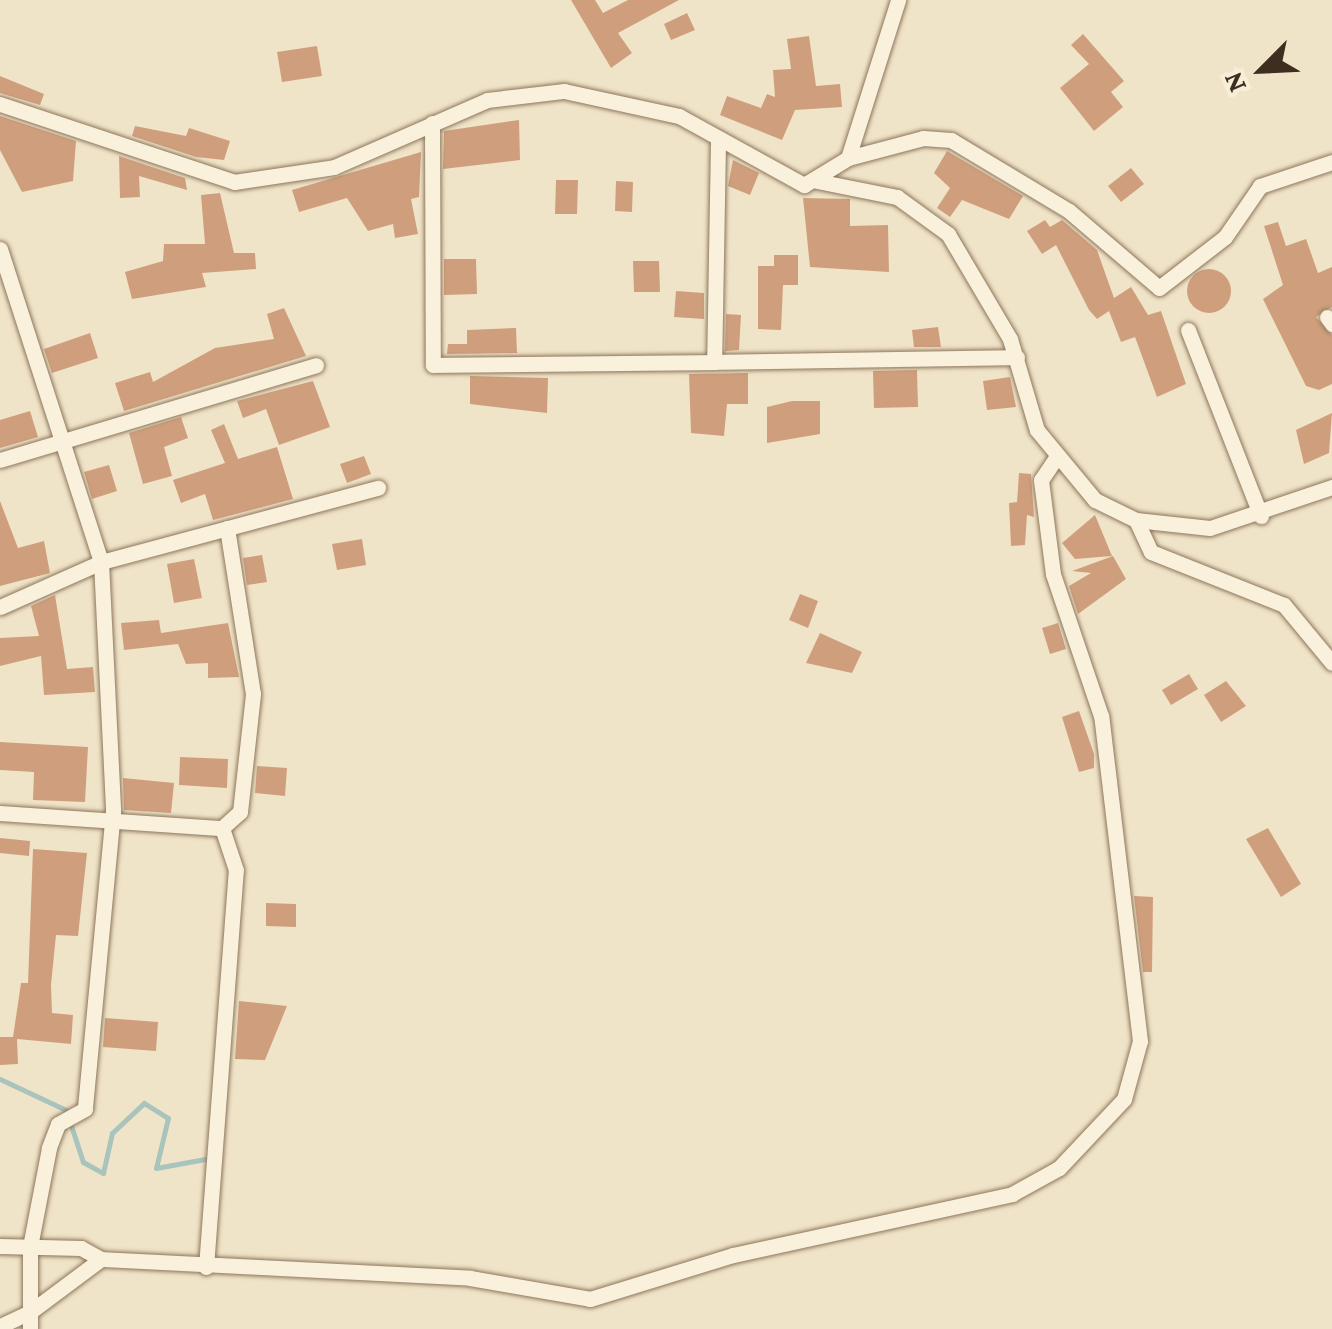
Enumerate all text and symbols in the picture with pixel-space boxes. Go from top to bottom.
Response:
north arrow [1212,20,1312,120]
text: N [1216,67,1252,97]

